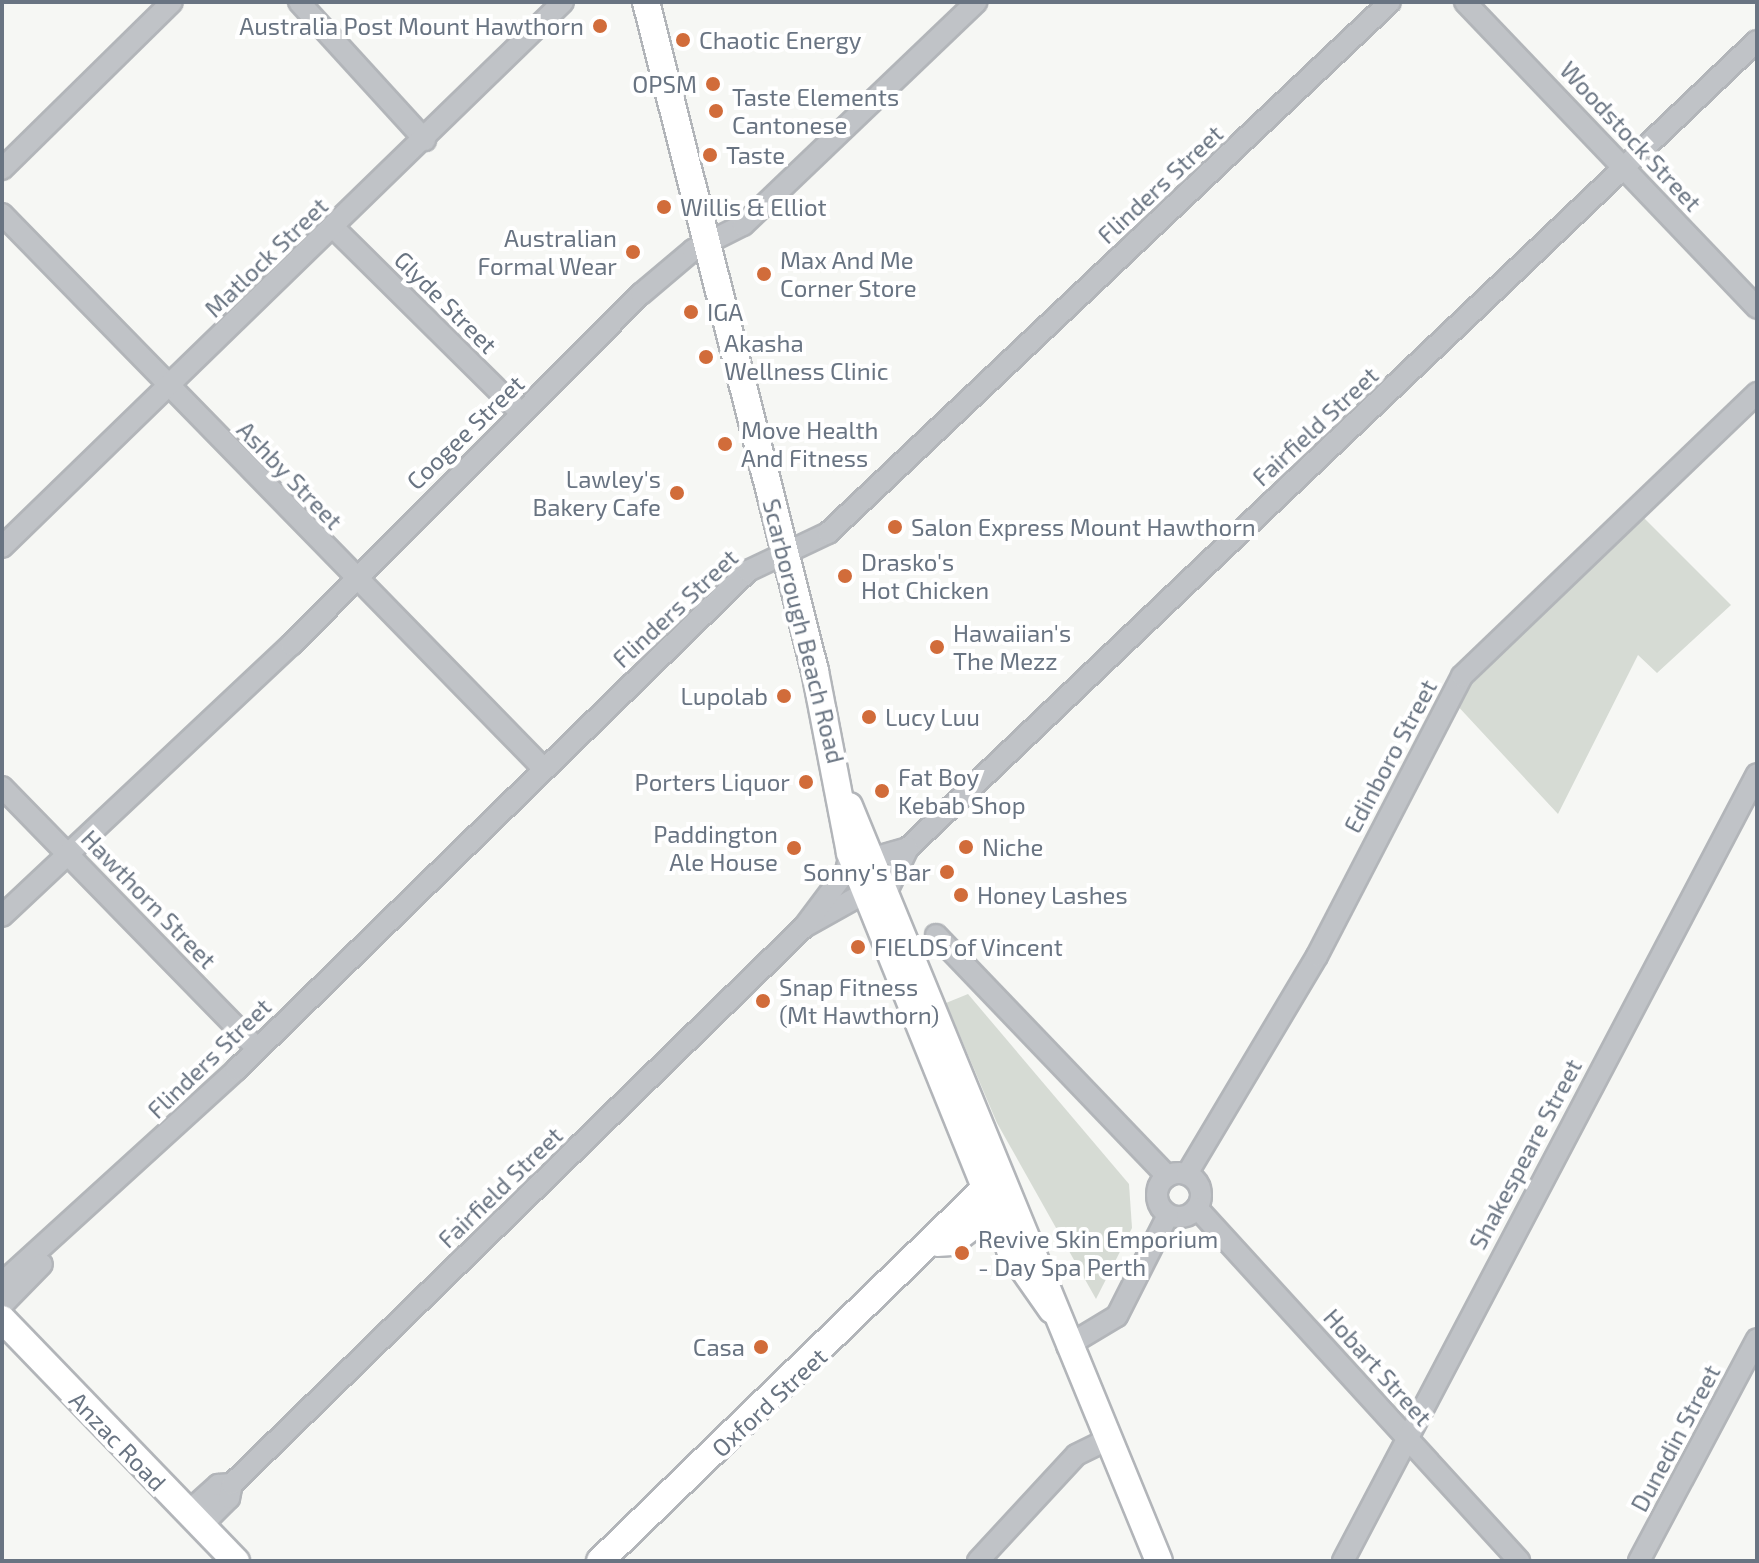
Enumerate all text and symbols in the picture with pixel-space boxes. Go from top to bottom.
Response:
place label: Australia Post Mount Hawthorn [239,12,584,40]
marker: Australia Post Mount Hawthorn [591,17,609,35]
place label: Chaotic Energy [699,26,861,54]
marker: Chaotic Energy [674,31,692,49]
street label: Woodstock Street [1554,55,1708,217]
place label: OPSM [632,70,697,98]
marker: OPSM [704,75,722,93]
place label: Taste Elements Cantonese [732,83,899,139]
marker: Taste Elements Cantonese [707,102,725,120]
street label: Flinders Street [1092,119,1228,249]
place label: Taste [726,141,785,169]
marker: Taste [701,146,719,164]
street label: Matlock Street [198,191,334,323]
place label: Willis & Elliot [680,193,827,221]
marker: Willis & Elliot [655,198,673,216]
place label: Australian Formal Wear [477,224,617,280]
marker: Australian Formal Wear [624,243,642,261]
street label: Glyde Street [389,245,503,359]
place label: Max And Me Corner Store [780,246,917,302]
marker: Max And Me Corner Store [755,265,773,283]
place label: IGA [707,298,743,326]
marker: IGA [682,303,700,321]
place label: Akasha Wellness Clinic [724,329,888,385]
marker: Akasha Wellness Clinic [695,346,717,368]
street label: Fairfield Street [1246,360,1384,492]
street label: Coogee Street [400,369,530,495]
street label: Ashby Street [231,415,349,535]
place label: Move Health And Fitness [741,416,878,472]
marker: Move Health And Fitness [716,435,734,453]
place label: Lawley's Bakery Cafe [532,465,661,521]
marker: Lawley's Bakery Cafe [668,484,686,502]
street label: Scarborough Beach Road [757,496,851,766]
place label: Salon Express Mount Hawthorn [911,513,1256,541]
marker: Salon Express Mount Hawthorn [886,518,904,536]
street label: Flinders Street [607,543,743,673]
place label: Drasko's Hot Chicken [861,548,989,604]
marker: Drasko's Hot Chicken [836,567,854,585]
place label: Hawaiian's The Mezz [953,619,1071,675]
marker: Hawaiian's The Mezz [928,638,946,656]
street label: Edinboro Street [1338,674,1442,838]
place label: Lupolab [680,682,768,710]
marker: Lupolab [775,687,793,705]
place label: Lucy Luu [885,703,980,731]
marker: Lucy Luu [860,708,878,726]
place label: Fat Boy Kebab Shop [898,763,1026,819]
place label: Porters Liquor [635,768,790,796]
marker: Porters Liquor [797,773,815,791]
marker: Fat Boy Kebab Shop [873,782,891,800]
place label: Paddington Ale House [653,820,778,876]
street label: Hawthorn Street [76,824,222,974]
place label: Niche [982,833,1043,861]
marker: Niche [957,838,975,856]
marker: Paddington Ale House [785,839,803,857]
place label: Sonny's Bar [803,858,931,886]
marker: Sonny's Bar [938,863,956,881]
place label: Honey Lashes [977,881,1128,909]
marker: Honey Lashes [952,886,970,904]
place label: FIELDS of Vincent [874,933,1064,961]
marker: FIELDS of Vincent [849,938,867,956]
place label: Snap Fitness (Mt Hawthorn) [779,973,939,1029]
street label: Flinders Street [141,992,277,1124]
marker: Snap Fitness (Mt Hawthorn) [754,992,772,1010]
street label: Shakespeare Street [1463,1054,1587,1254]
street label: Fairfield Street [432,1121,568,1253]
place label: Revive Skin Emporium - Day Spa Perth [978,1225,1218,1281]
marker: Revive Skin Emporium - Day Spa Perth [953,1244,971,1262]
street label: Hobart Street [1318,1303,1438,1431]
place label: Casa [693,1333,745,1361]
marker: Casa [752,1338,770,1356]
street label: Oxford Street [706,1342,832,1462]
street label: Dunedin Street [1624,1360,1726,1516]
street label: Anzac Road [64,1385,172,1497]

